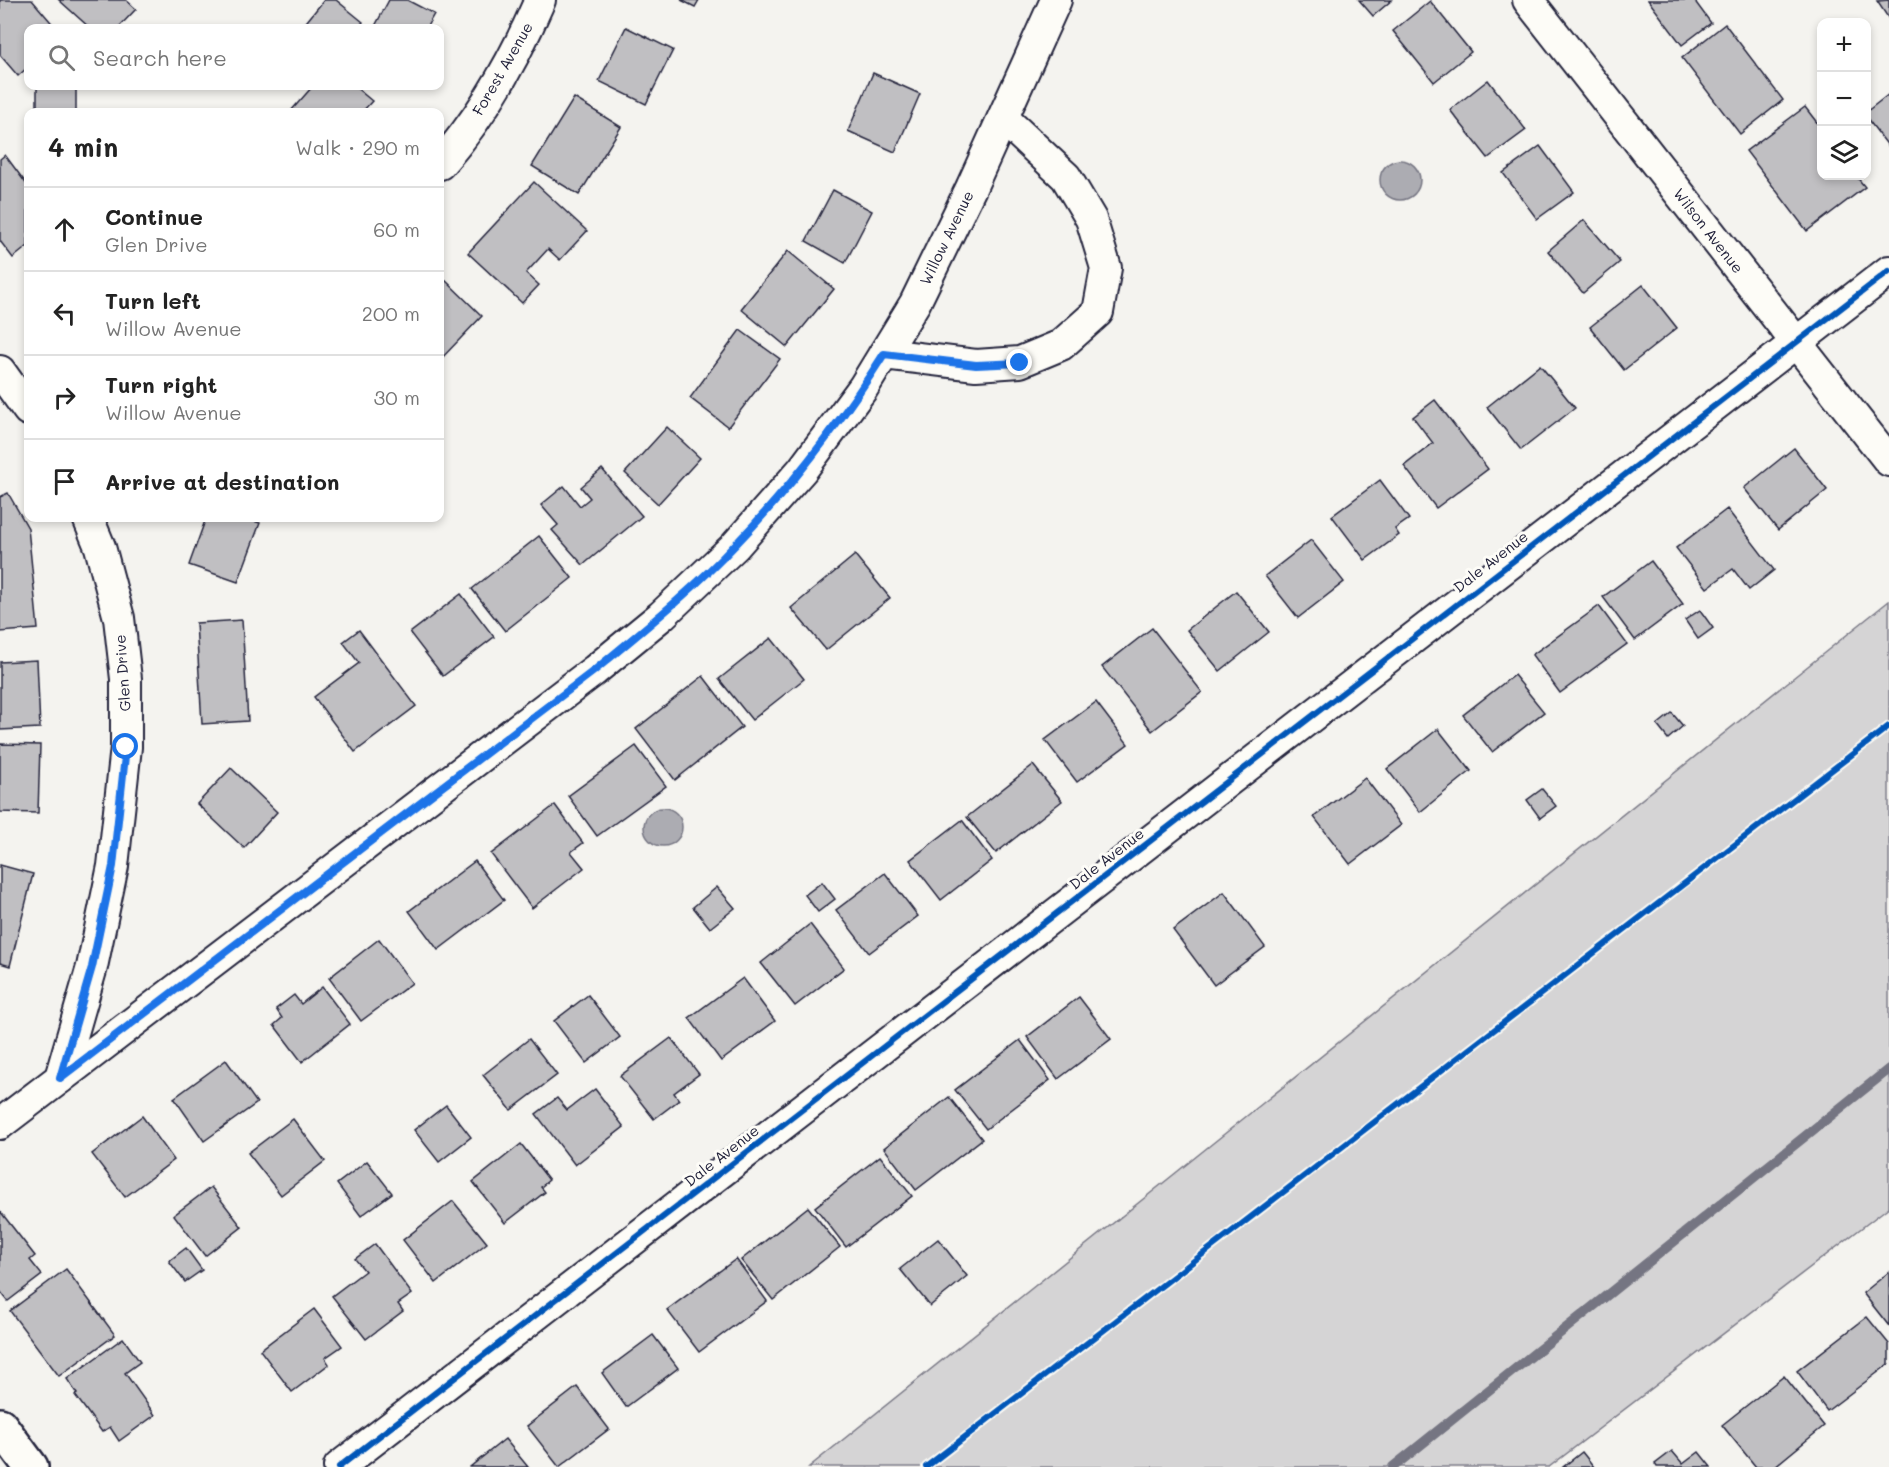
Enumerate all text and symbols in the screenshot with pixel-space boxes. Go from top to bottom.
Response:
street label: Forest Avenue [467,18,537,119]
map controls [1817,18,1871,180]
button: + [1817,18,1871,72]
search box [24,24,444,90]
icon: search [45,41,78,74]
text: Search here [93,43,227,72]
button: − [1817,72,1871,126]
button: layers [1817,126,1871,180]
text: 4 min [48,130,118,164]
text: Walk · 290 m [295,134,420,160]
street label: Wilson Avenue [1669,184,1748,277]
street label: Willow Avenue [915,187,978,288]
text: Continue [105,202,203,231]
icon: ahead [48,213,81,246]
text: 60 m [373,216,420,242]
text: Glen Drive [105,231,208,257]
text: Turn left [105,286,201,315]
icon: left [48,297,81,330]
text: 200 m [362,300,420,326]
text: Willow Avenue [105,315,242,341]
route end [1006,349,1032,375]
text: Turn right [105,370,217,399]
icon: right [48,381,81,414]
text: 30 m [374,384,420,410]
text: Willow Avenue [105,399,242,425]
icon: arrive [48,465,81,498]
text: Arrive at destination [105,467,340,496]
street label: Dale Avenue [1449,526,1532,597]
street label: Glen Drive [109,634,135,712]
route start [112,733,138,759]
street label: Dale Avenue [1065,823,1148,894]
street label: Dale Avenue [680,1120,763,1191]

